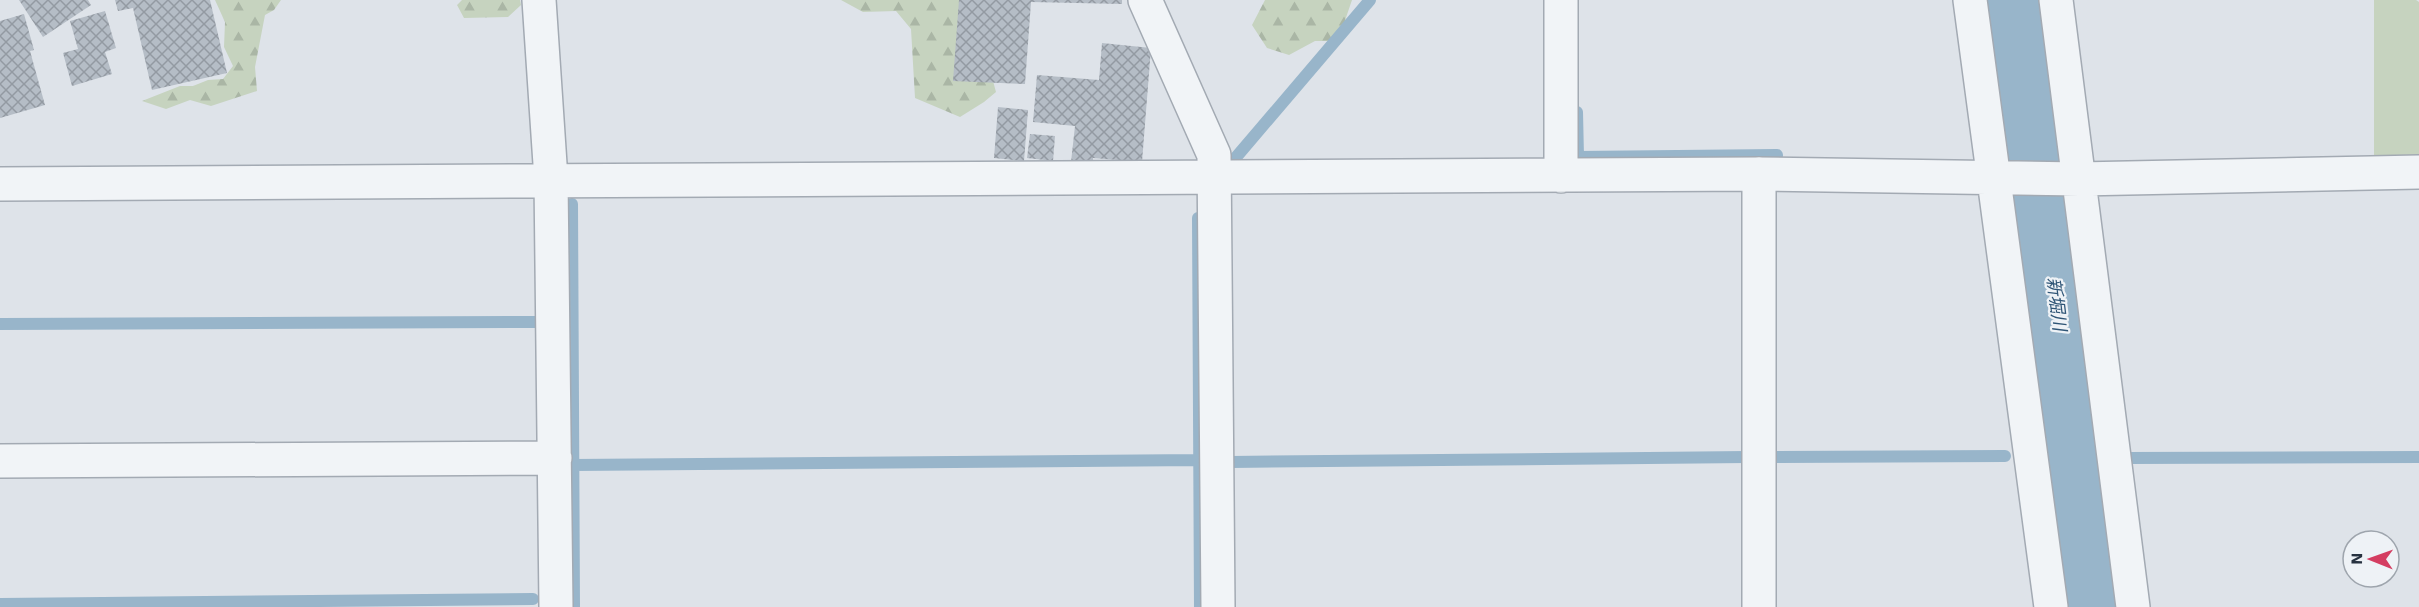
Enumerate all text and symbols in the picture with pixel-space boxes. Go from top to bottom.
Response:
water label: 新堀川 [2043,276,2071,334]
north arrow [2341,529,2401,589]
text: N [2347,553,2366,565]

